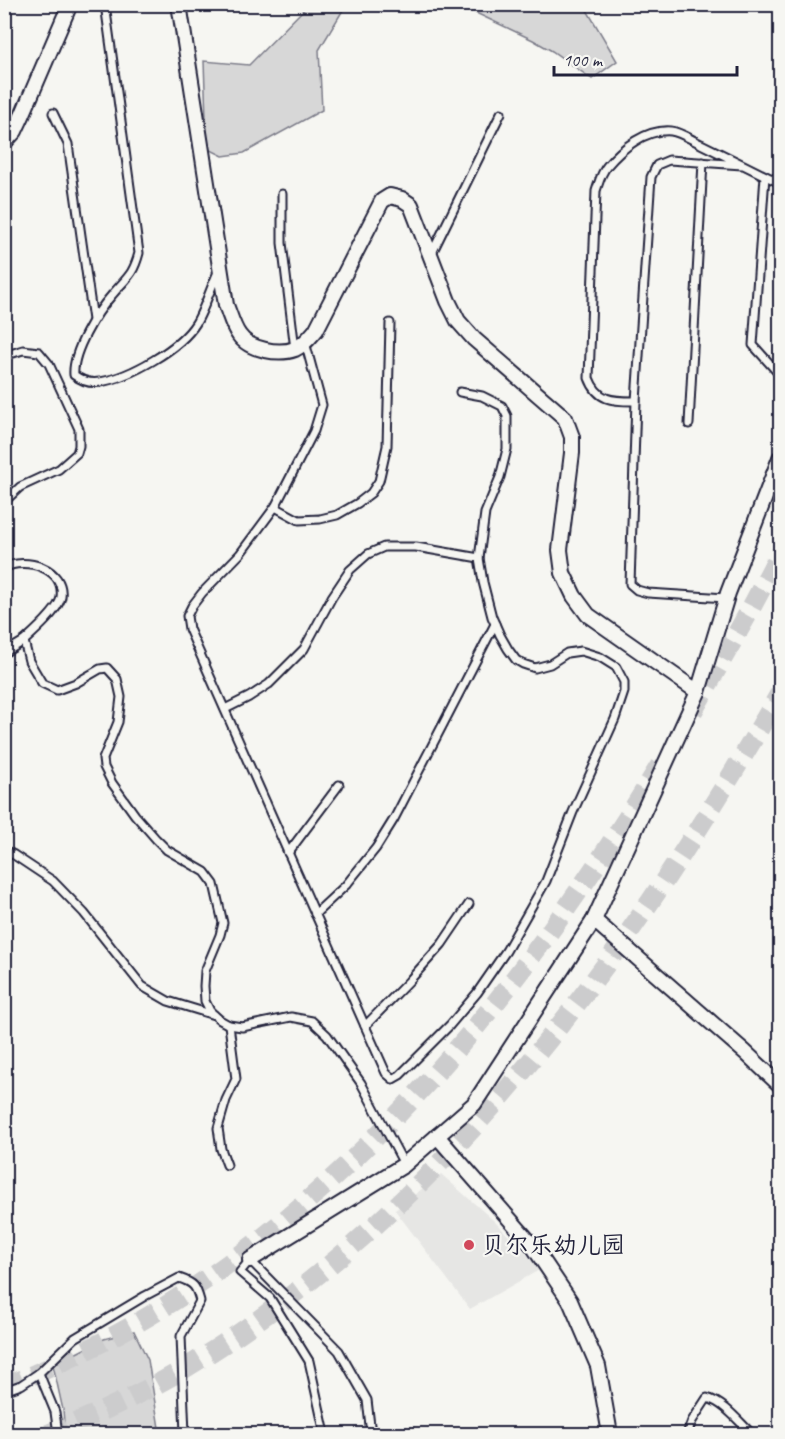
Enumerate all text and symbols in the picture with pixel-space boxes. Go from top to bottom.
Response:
scale bar [554,39,737,77]
text: 100 m [563,49,604,71]
place label: 贝尔乐幼儿园 [481,1230,625,1260]
marker: 贝尔乐幼儿园 [462,1238,476,1252]

